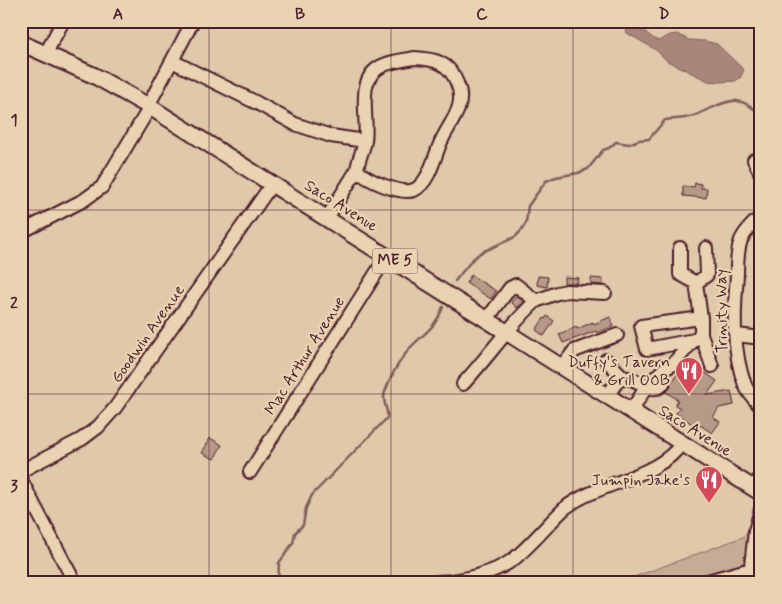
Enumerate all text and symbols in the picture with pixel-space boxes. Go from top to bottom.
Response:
text: A [113,4,123,25]
text: B [295,4,305,25]
text: C [476,4,488,25]
text: D [658,4,670,25]
text: 1 [10,110,18,131]
street label: Saco Avenue [300,175,382,237]
road number: ME 5 [372,248,418,274]
street label: Trinity Way [711,269,733,353]
street label: Goodwin Avenue [106,281,190,387]
text: 2 [10,293,18,314]
street label: Mac Arthur Avenue [260,293,350,419]
place label: Duffy's Tavern & Grill OOB [568,352,670,391]
restaurant icon: Duffy's Tavern & Grill OOB [674,356,704,395]
street label: Saco Avenue [654,400,736,462]
restaurant icon: Jumpin Jake's [694,465,724,504]
place label: Jumpin Jake's [591,470,690,491]
text: 3 [10,476,18,497]

